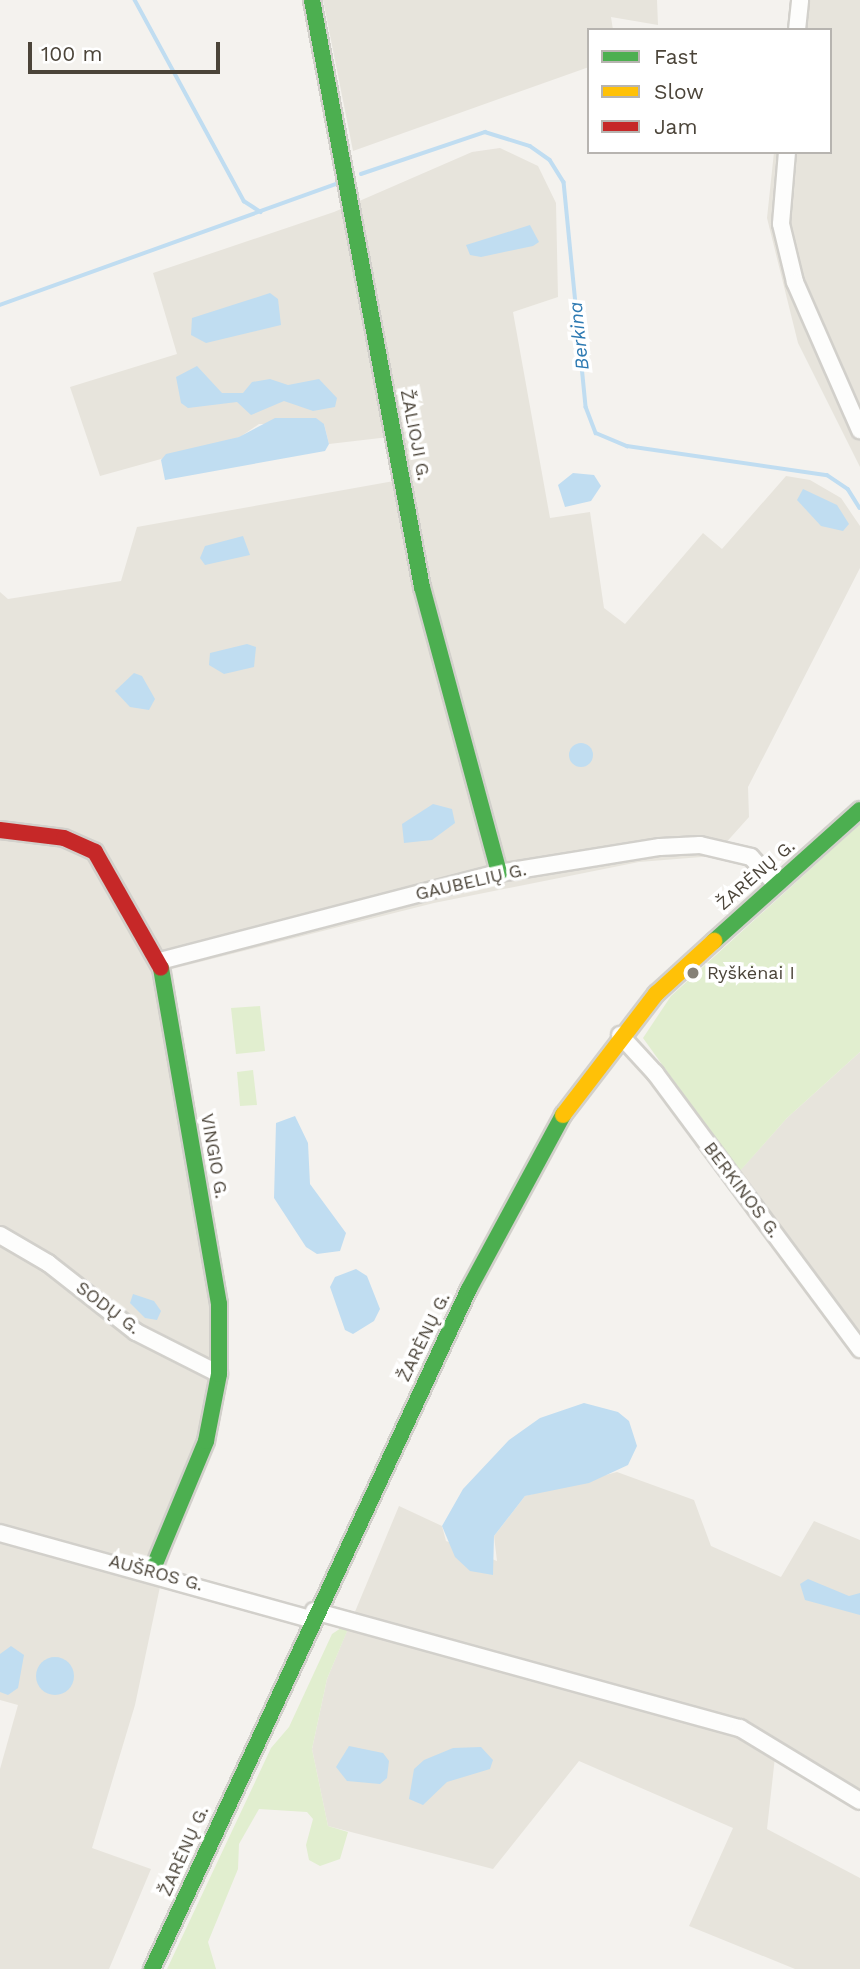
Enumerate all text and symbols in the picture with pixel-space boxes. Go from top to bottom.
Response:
scale bar [32,28,224,72]
legend [587,28,832,154]
text: 100 m [41,41,103,66]
text: Fast [654,44,698,69]
text: Slow [654,79,704,104]
text: Jam [654,114,697,139]
water label: Berkina [564,301,594,371]
street label: ŽALIOJI G. [396,388,434,482]
street label: ŽARĖNŲ G. [712,835,800,915]
street label: GAUBELIŲ G. [413,859,529,905]
place label: Ryškėnai I [707,962,795,984]
marker: Ryškėnai I [685,965,701,981]
street label: VINGIO G. [196,1112,232,1200]
street label: BERKINOS G. [699,1138,785,1242]
street label: SODŲ G. [72,1277,144,1339]
street label: ŽARĖNŲ G. [393,1289,455,1385]
street label: AUŠROS G. [107,1550,205,1596]
street label: ŽARĖNŲ G. [154,1802,214,1900]

